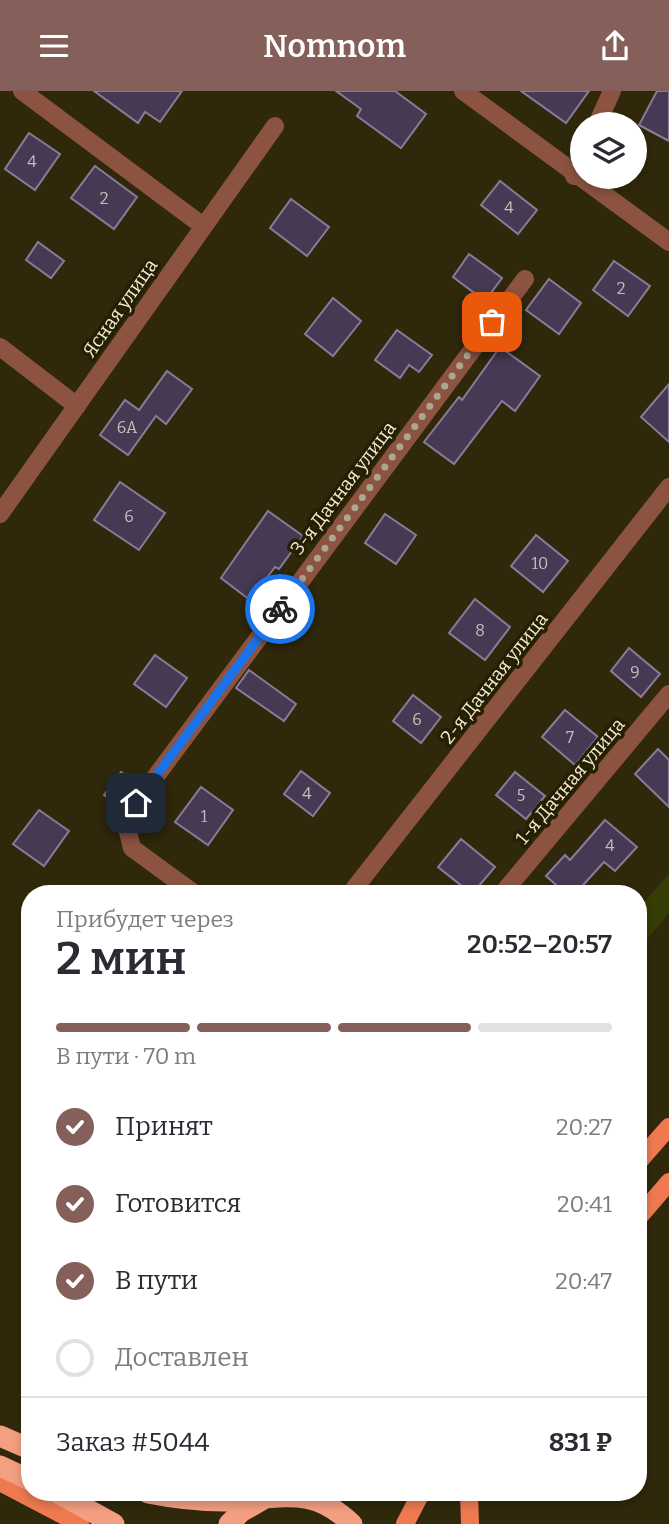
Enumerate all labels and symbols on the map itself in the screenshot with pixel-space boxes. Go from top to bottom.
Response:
house number: 4 [27,152,37,171]
house number: 2 [100,189,108,208]
house number: 4 [504,198,514,217]
street label: Ясная улица [78,254,163,362]
house number: 2 [617,279,625,298]
pin [462,292,522,352]
street label: 3-я Дачная улица [285,416,401,559]
house number: 6А [117,418,138,437]
house number: 6 [124,507,134,526]
house number: 10 [532,554,548,573]
courier [245,574,315,644]
street label: 2-я Дачная улица [436,607,553,748]
house number: 8 [475,621,485,640]
house number: 9 [630,663,640,682]
house number: 6 [412,710,422,729]
street label: 1-я Дачная улица [510,713,630,849]
house number: 7 [566,728,574,747]
pin [106,773,166,833]
house number: 4 [302,784,312,803]
house number: 5 [517,786,525,805]
house number: 1 [201,807,208,826]
house number: 4 [605,836,615,855]

